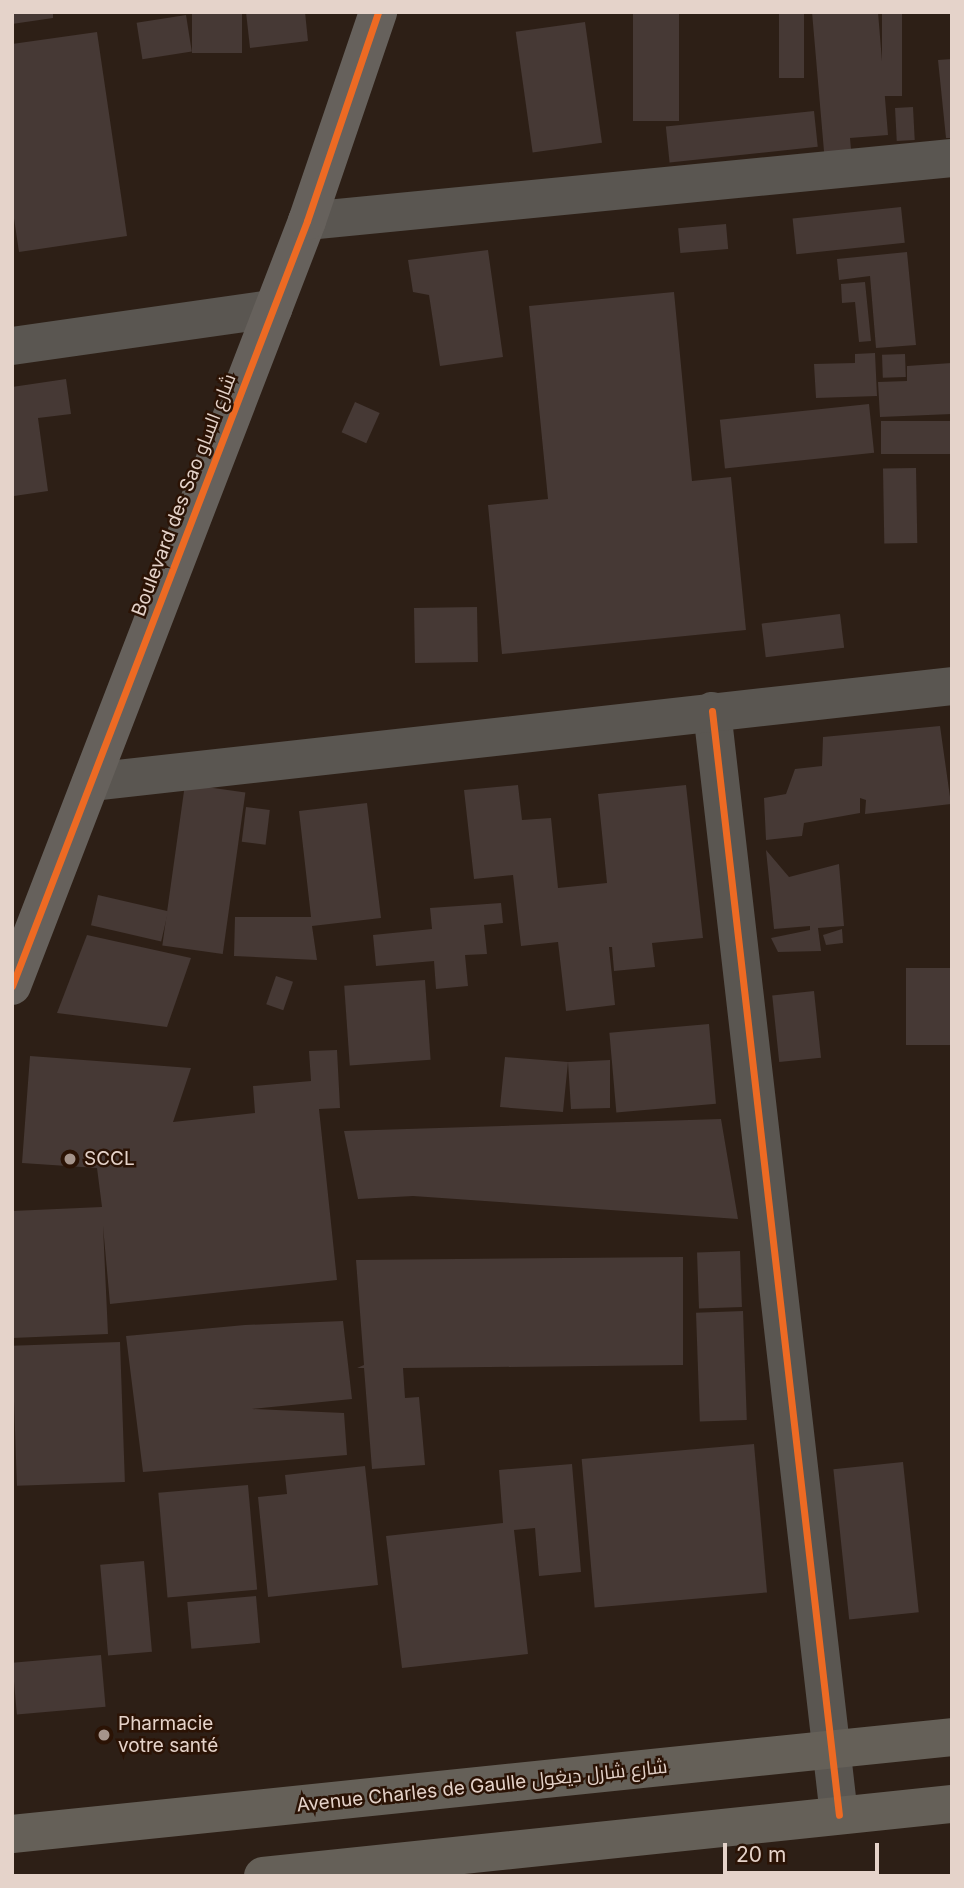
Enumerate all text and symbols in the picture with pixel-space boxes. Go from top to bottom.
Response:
street label: Boulevard des Sao شارع الساو [127,371,241,619]
place label: SCCL [84,1148,135,1170]
marker: SCCL [62,1151,78,1167]
place label: Pharmacie votre santé [118,1713,218,1757]
marker: Pharmacie votre santé [96,1727,112,1743]
street label: Avenue Charles de Gaulle شارع شارل ديغول [296,1755,668,1817]
scale bar [726,1828,882,1872]
text: 20 m [736,1842,786,1867]

